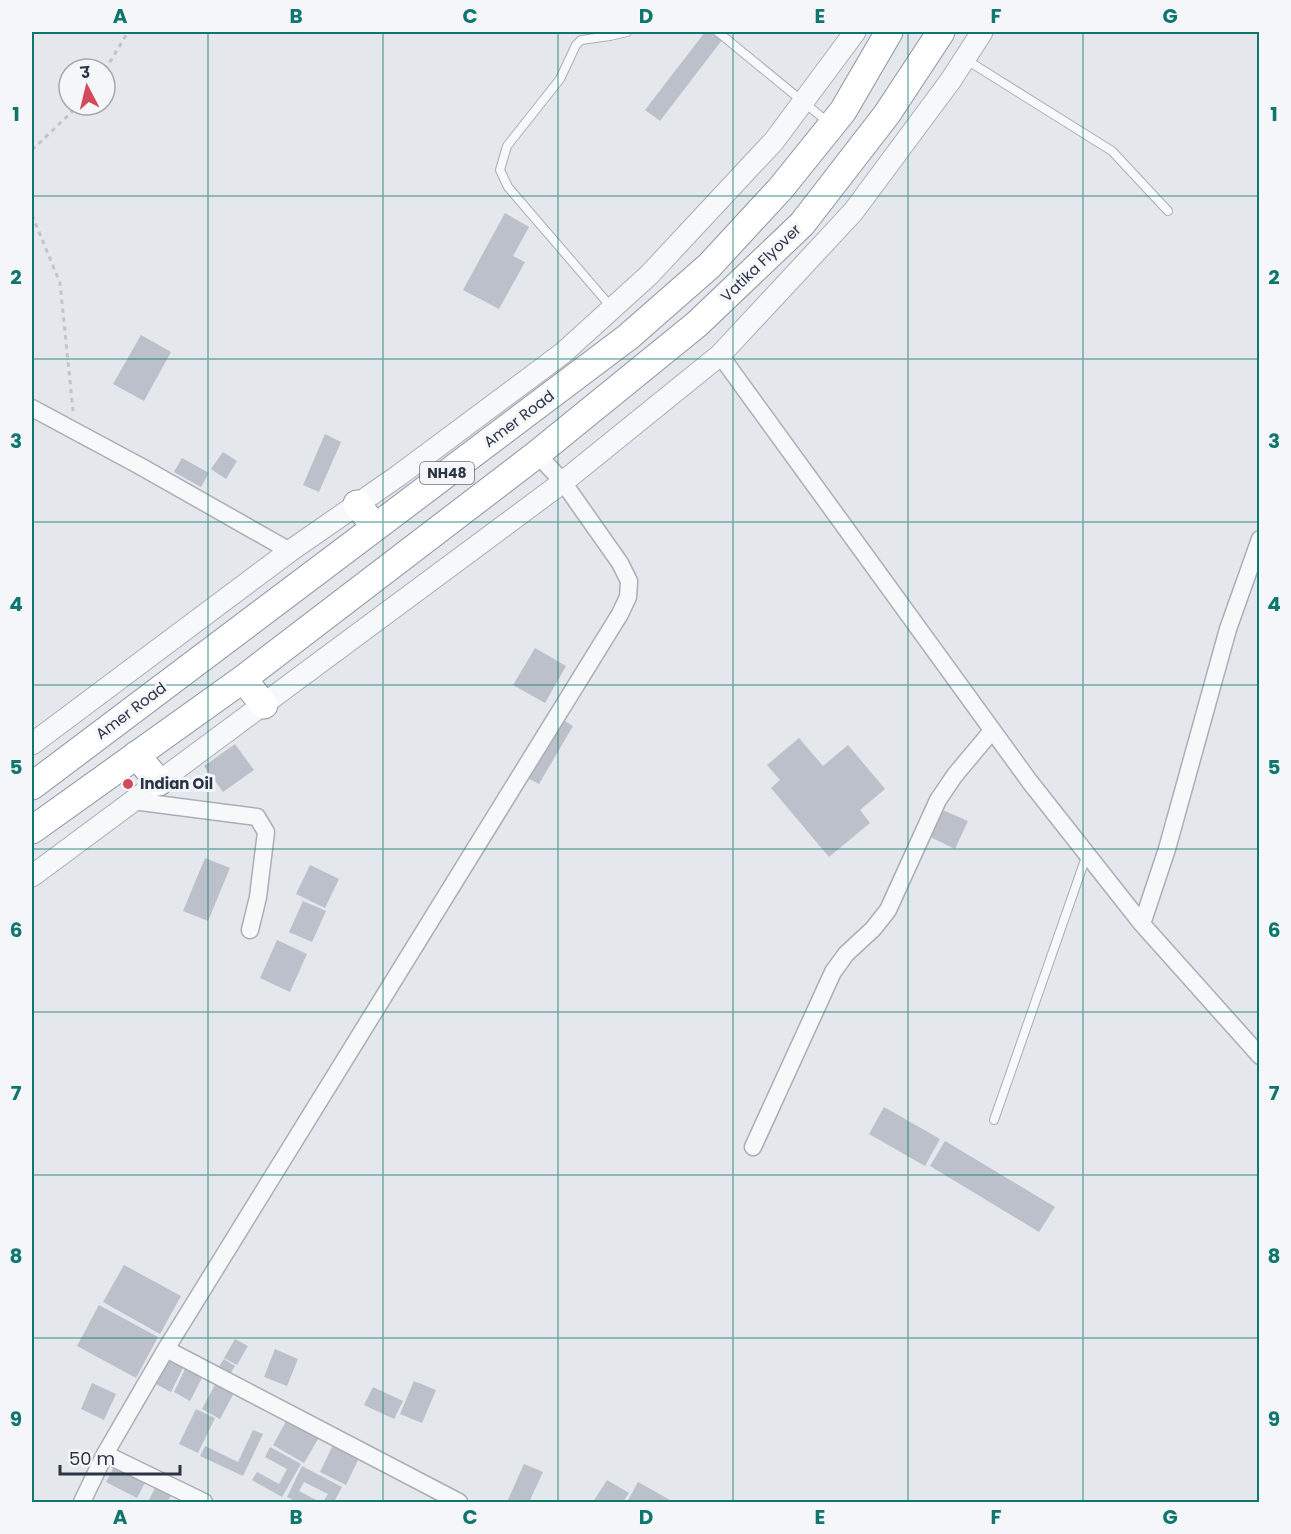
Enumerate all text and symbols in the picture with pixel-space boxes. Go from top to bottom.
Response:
text: A [113,2,128,30]
text: B [289,2,303,30]
text: C [462,2,478,30]
text: D [639,2,653,30]
text: E [815,2,825,30]
text: F [991,2,1002,30]
text: G [1162,2,1178,30]
north arrow [57,57,117,117]
text: उ [78,61,92,85]
text: 1 [12,100,20,128]
text: 1 [1270,100,1278,128]
street label: Vatika Flyover [716,219,806,306]
text: 2 [10,263,22,291]
text: 2 [1268,263,1280,291]
street label: Amer Road [479,385,558,452]
text: 3 [10,427,22,455]
text: 3 [1268,427,1280,455]
road number: NH48 [420,462,474,484]
text: 4 [9,590,23,618]
text: 4 [1267,590,1281,618]
street label: Amer Road [91,677,170,744]
text: 5 [10,753,23,781]
text: 5 [1268,753,1281,781]
place label: Indian Oil [140,773,213,794]
marker: Indian Oil [121,777,135,791]
text: 6 [10,916,22,944]
text: 6 [1268,916,1280,944]
text: 7 [11,1079,22,1107]
text: 7 [1269,1079,1280,1107]
text: 8 [10,1242,22,1270]
text: 8 [1268,1242,1280,1270]
text: 9 [10,1405,22,1433]
text: 9 [1268,1405,1280,1433]
scale bar [60,1438,180,1476]
text: 50 m [69,1446,115,1471]
text: A [113,1503,128,1531]
text: B [289,1503,303,1531]
text: C [462,1503,478,1531]
text: D [639,1503,653,1531]
text: E [815,1503,825,1531]
text: F [991,1503,1002,1531]
text: G [1162,1503,1178,1531]

